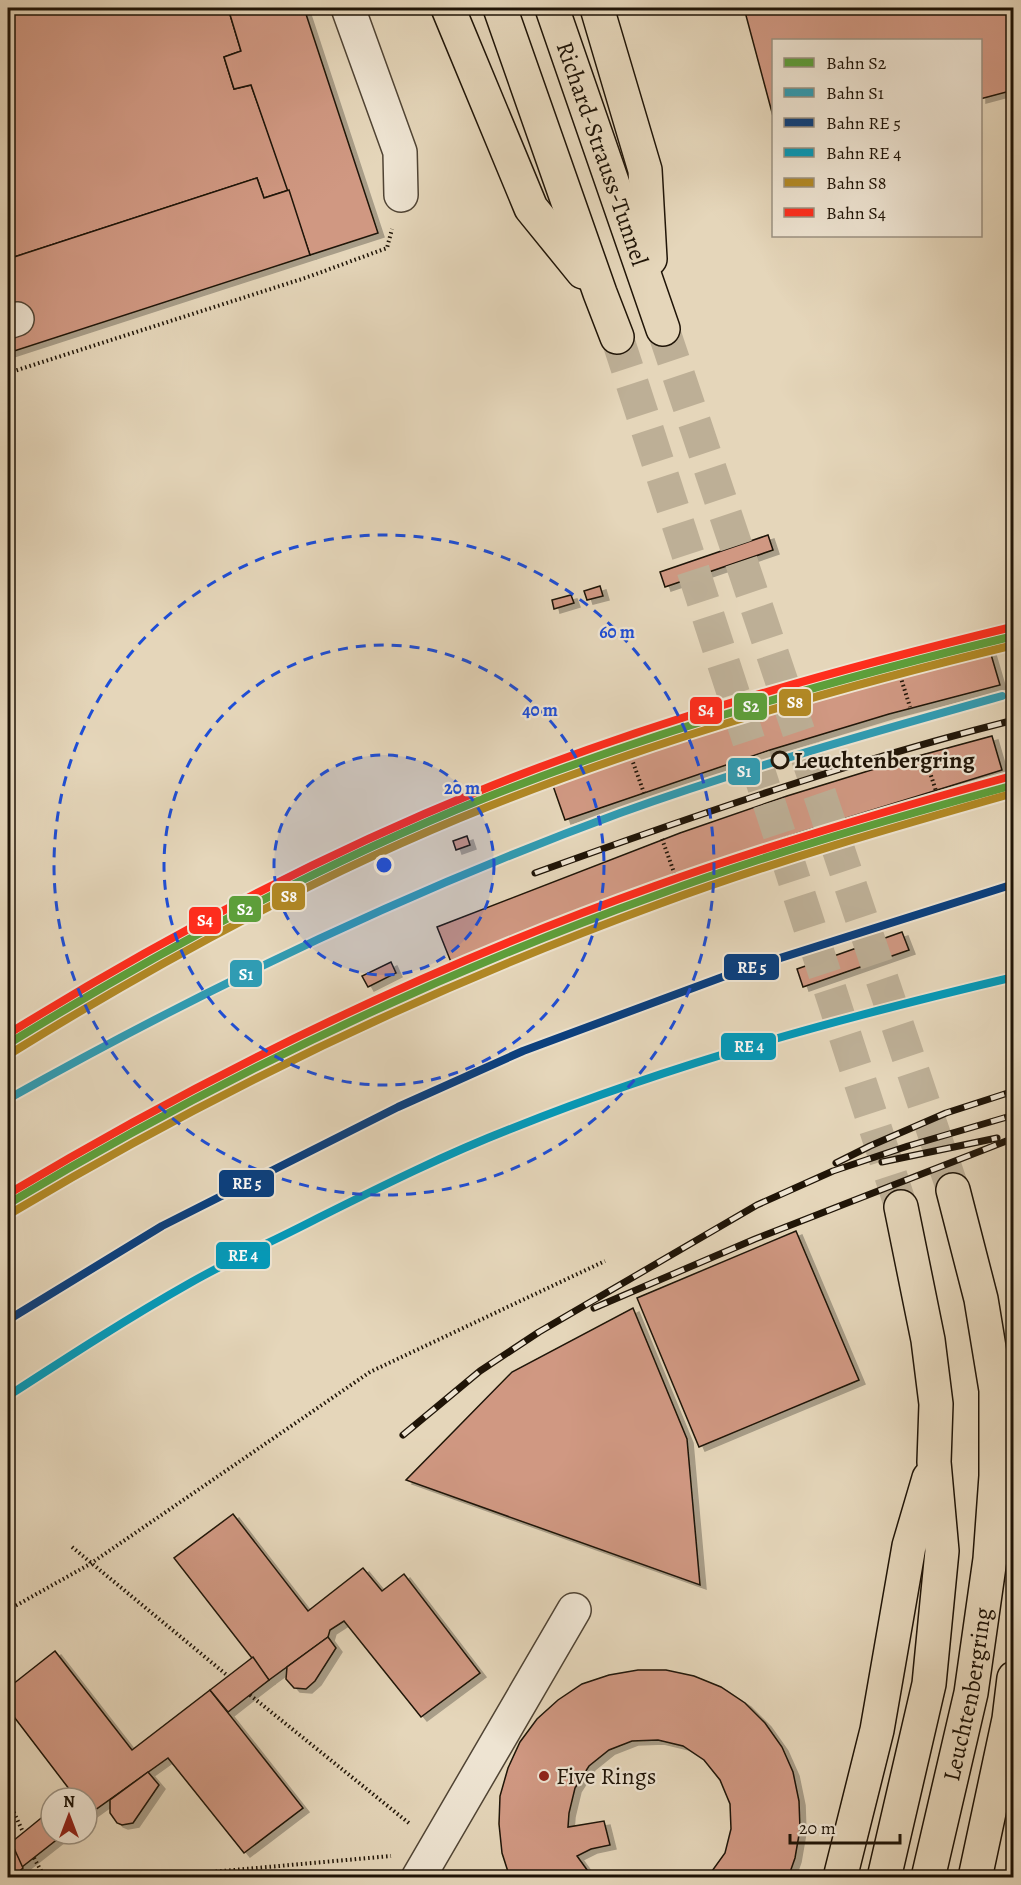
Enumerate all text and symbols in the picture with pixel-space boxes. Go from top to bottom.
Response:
street label: Richard-Strauss-Tunnel [549,37,656,270]
legend [772,39,982,237]
text: Bahn S2 [826,51,887,75]
text: Bahn S1 [826,81,884,105]
text: Bahn RE 5 [826,111,901,135]
text: Bahn RE 4 [826,141,902,165]
text: Bahn S8 [826,171,886,195]
text: Bahn S4 [826,201,886,225]
text: 60 m [599,620,635,644]
line badge: S8 [778,688,812,717]
line badge: S2 [733,692,768,721]
text: S8 [787,692,803,714]
line badge: S4 [689,696,723,725]
text: S2 [743,696,759,718]
text: 40 m [522,698,558,722]
text: S4 [698,700,715,722]
place label: Leuchtenbergring [794,744,976,776]
marker: Leuchtenbergring [771,751,789,769]
line badge: S1 [727,757,761,786]
text: S1 [737,761,751,783]
text: 20 m [444,776,480,800]
centre of rings [374,855,394,875]
line badge: S8 [271,882,306,911]
text: S8 [281,886,297,908]
line badge: S2 [228,895,262,923]
text: S2 [237,899,253,921]
line badge: S4 [188,906,222,935]
text: S4 [197,910,214,932]
line badge: RE 5 [723,953,780,981]
text: RE 5 [737,957,767,979]
line badge: S1 [229,959,263,988]
text: S1 [239,964,253,986]
line badge: RE 4 [720,1032,777,1061]
text: RE 4 [734,1036,765,1058]
line badge: RE 5 [218,1169,275,1198]
text: RE 5 [232,1173,262,1195]
line badge: RE 4 [215,1241,271,1270]
text: RE 4 [228,1245,259,1267]
street label: Leuchtenbergring [935,1605,999,1784]
place label: Five Rings [556,1760,656,1792]
marker: Five Rings [537,1769,551,1783]
north arrow [39,1786,99,1846]
text: N [63,1791,75,1813]
scale bar [790,1807,900,1845]
text: 20 m [799,1816,836,1840]

